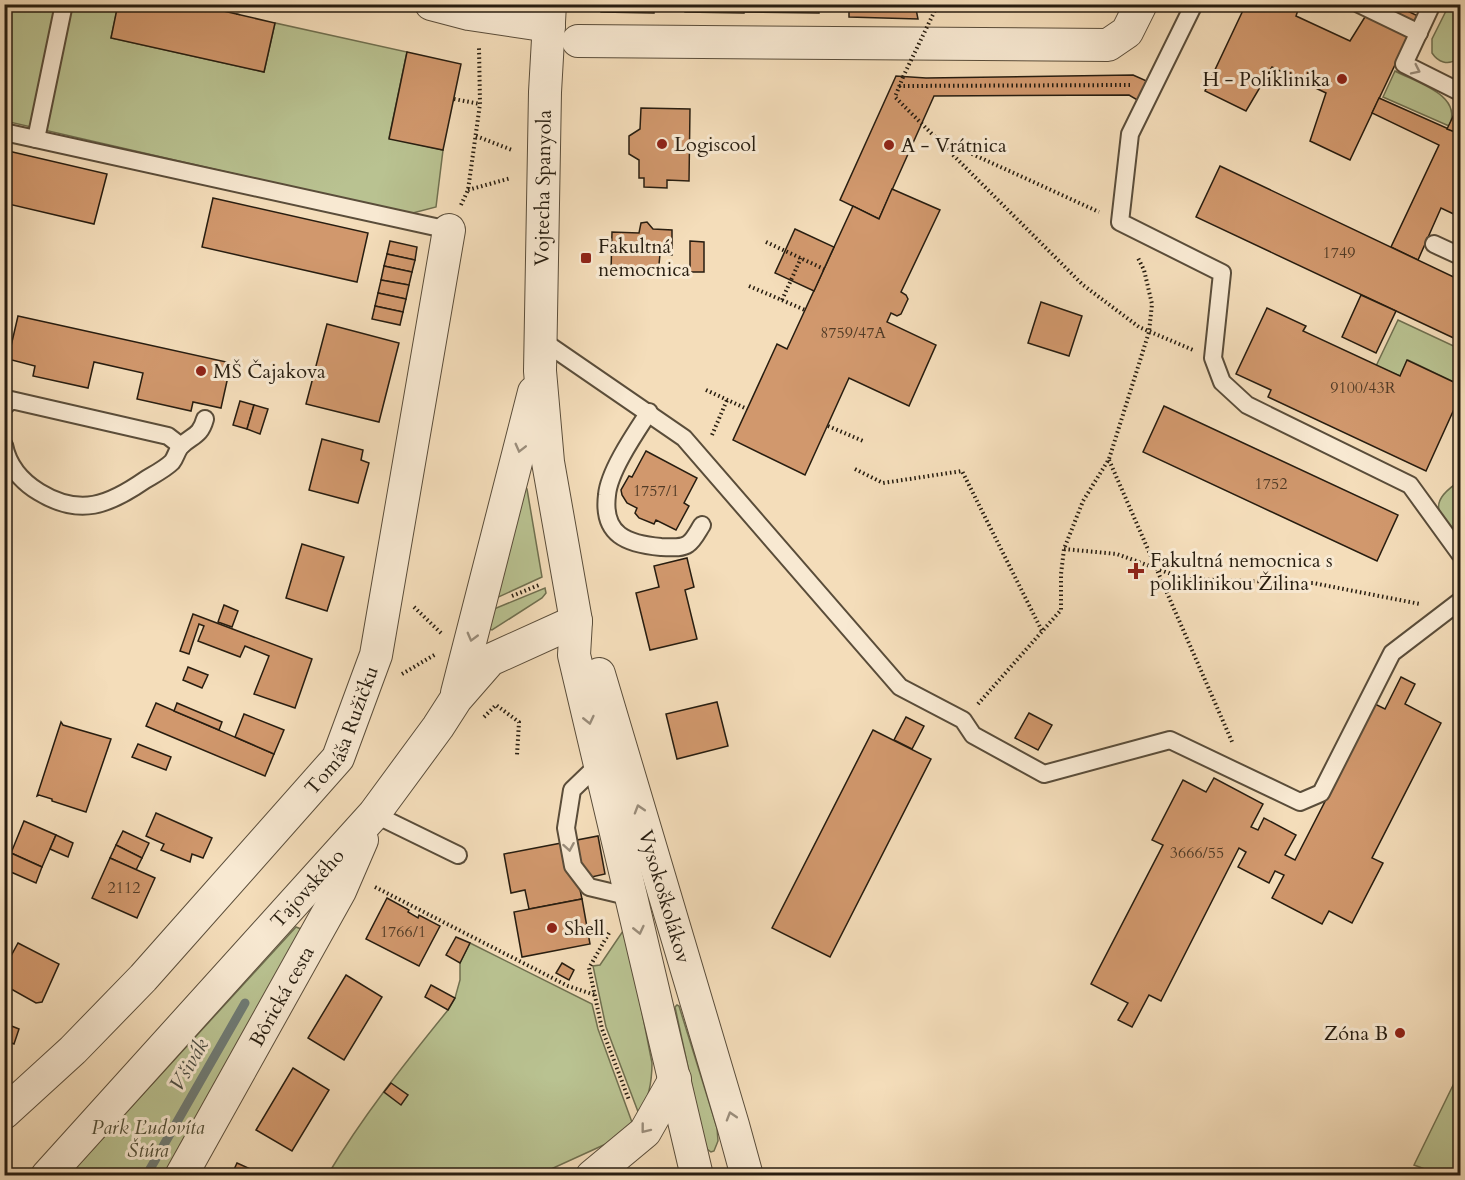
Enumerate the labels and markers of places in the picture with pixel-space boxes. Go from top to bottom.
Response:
place label: H - Poliklinika [1203,66,1330,93]
marker: H - Poliklinika [1335,72,1349,86]
place label: Logiscool [674,131,756,158]
place label: A - Vrátnica [901,132,1007,159]
marker: Logiscool [655,137,669,151]
marker: A - Vrátnica [882,138,896,152]
place label: Fakultná nemocnica [598,233,690,283]
marker: Fakultná nemocnica [579,251,593,265]
place label: MŠ Čajakova [213,358,326,385]
marker: MŠ Čajakova [194,364,208,378]
place label: Fakultná nemocnica s poliklinikou Žilina [1150,547,1333,597]
marker: Fakultná nemocnica s poliklinikou Žilina [1127,562,1145,580]
place label: Shell [564,915,604,942]
marker: Shell [545,921,559,935]
place label: Zóna B [1324,1020,1388,1047]
marker: Zóna B [1393,1026,1407,1040]

